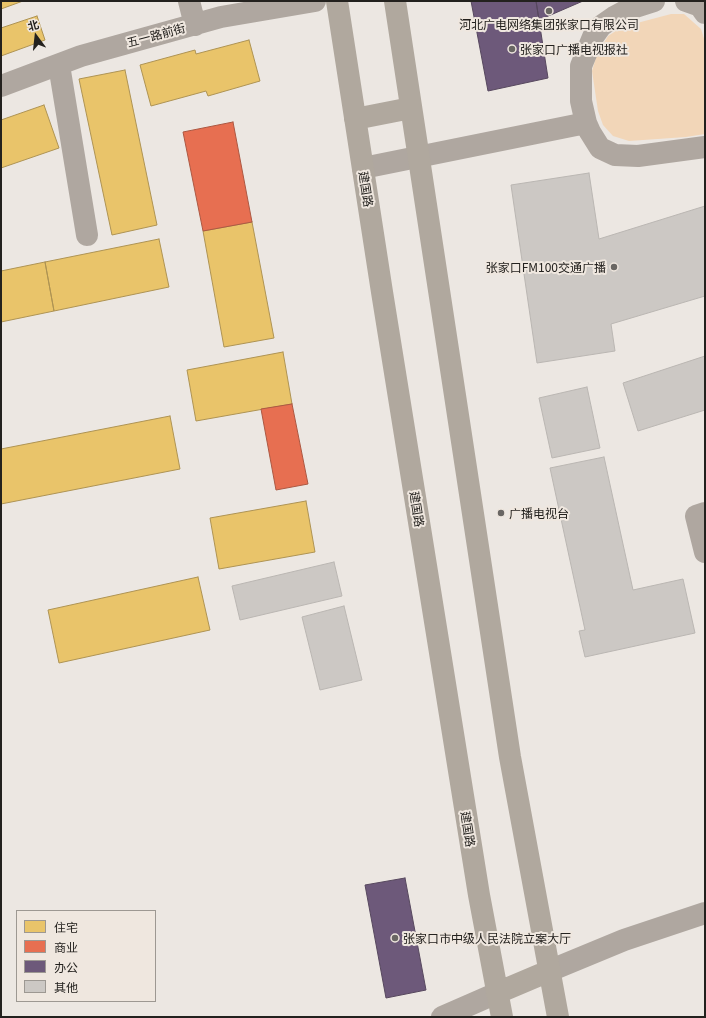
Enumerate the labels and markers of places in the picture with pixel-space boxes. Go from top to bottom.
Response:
marker: 河北广电网络集团张家口有限公司 [544,6,554,16]
place label: 河北广电网络集团张家口有限公司 [459,17,639,31]
place label: 张家口广播电视报社 [520,42,628,56]
marker: 张家口广播电视报社 [507,44,517,54]
place label: 张家口FM100交通广播 [486,260,606,274]
marker: 张家口FM100交通广播 [609,262,619,272]
place label: 广播电视台 [509,506,569,520]
marker: 广播电视台 [496,508,506,518]
place label: 张家口市中级人民法院立案大厅 [403,931,571,945]
marker: 张家口市中级人民法院立案大厅 [390,933,400,943]

